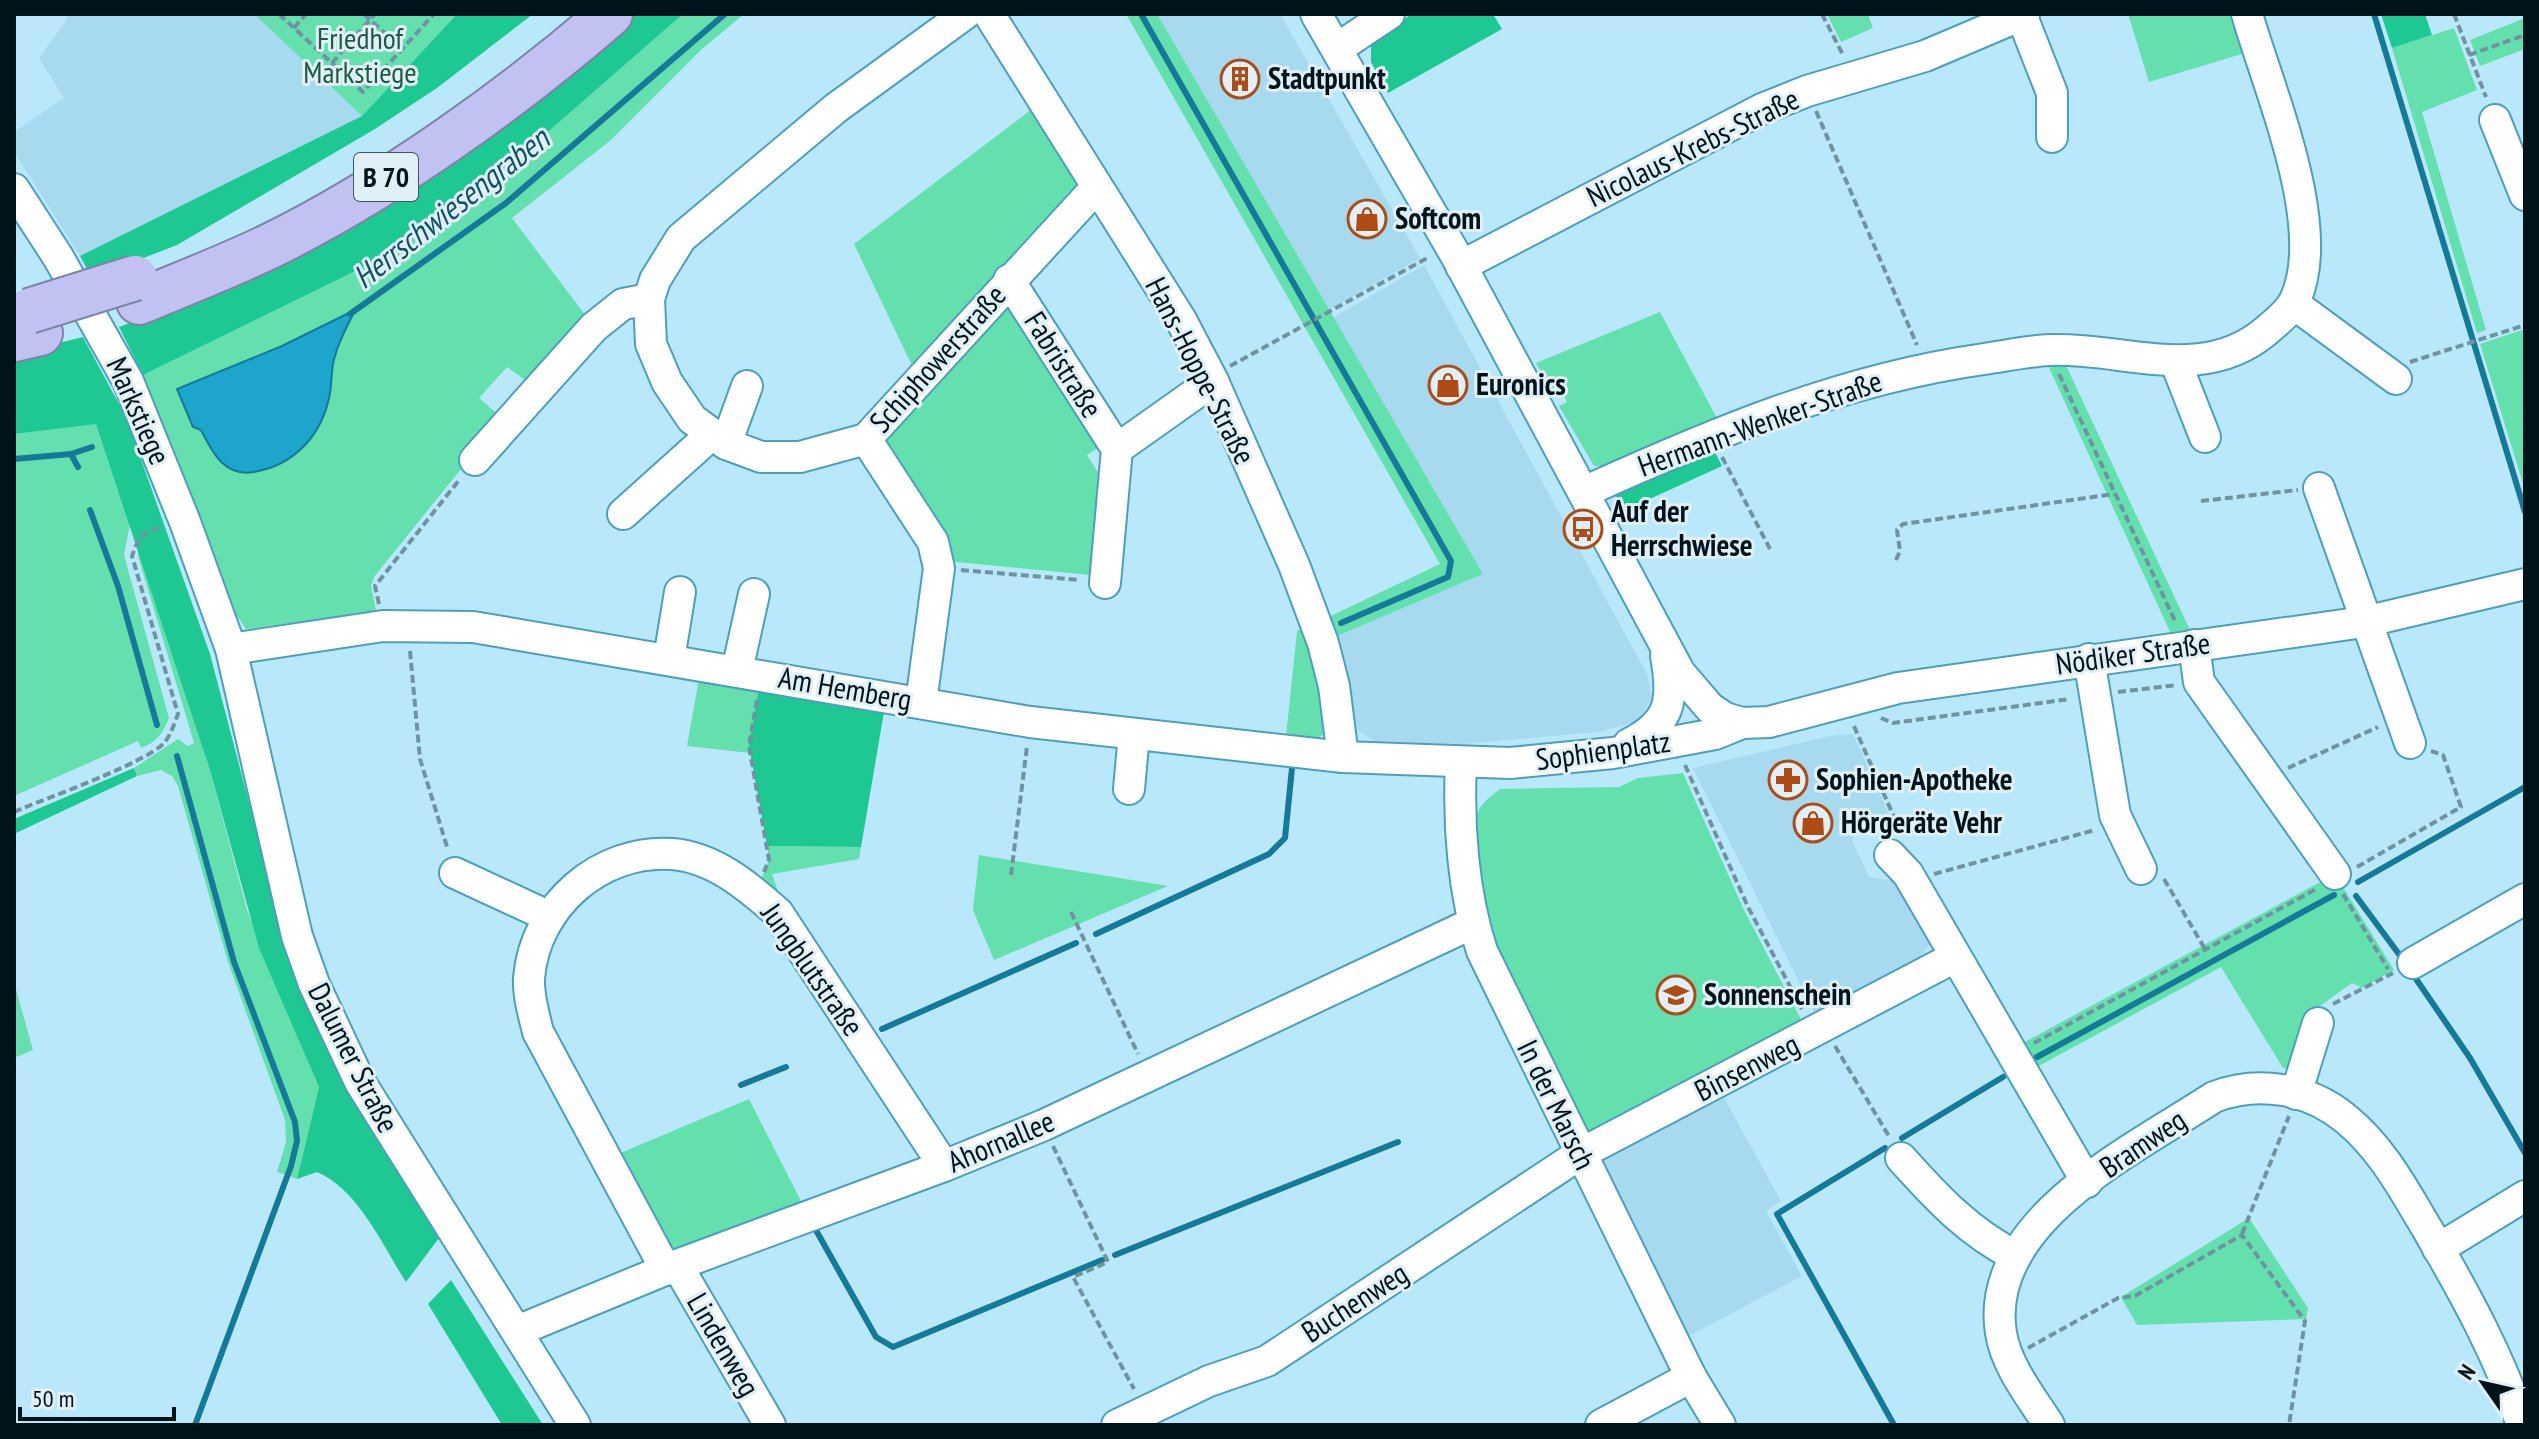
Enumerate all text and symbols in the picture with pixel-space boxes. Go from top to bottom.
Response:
park label: Friedhof Markstiege [303,18,417,91]
building icon: Stadtpunkt [1219,58,1261,100]
place label: Stadtpunkt [1268,58,1386,97]
street label: Nicolaus-Krebs-Straße [1580,78,1805,215]
water label: Herrschwiesengraben [344,116,559,297]
road number: B 70 [354,153,418,201]
shop icon: Softcom [1346,198,1388,240]
place label: Softcom [1395,198,1481,237]
street label: Hans-Hoppe-Straße [1137,270,1265,470]
street label: Schiphowerstraße [860,276,1014,440]
street label: Fabristraße [1017,304,1112,424]
street label: Markstiege [98,351,180,470]
street label: Hermann-Wenker-Straße [1632,360,1887,485]
shop icon: Euronics [1427,364,1469,406]
place label: Euronics [1476,364,1566,403]
place label: Auf der Herrschwiese [1610,491,1753,564]
bus stop icon: Auf der Herrschwiese [1562,508,1604,550]
street label: Nödiker Straße [2053,622,2212,683]
street label: Am Hemberg [776,657,915,718]
street label: Sophienplatz [1533,721,1672,778]
pharmacy icon: Sophien-Apotheke [1767,759,1809,801]
place label: Sophien-Apotheke [1816,759,2013,798]
shop icon: Hörgeräte Vehr [1792,802,1834,844]
place label: Hörgeräte Vehr [1841,802,2002,841]
street label: Jungblutstraße [753,894,873,1043]
school or university icon: Sonnenschein [1655,974,1697,1016]
place label: Sonnenschein [1704,974,1851,1013]
street label: Dalumer Straße [300,976,409,1139]
street label: Binsenweg [1688,1024,1805,1109]
street label: In der Marsch [1509,1033,1606,1176]
street label: Bramweg [2091,1100,2193,1186]
street label: Ahornallee [941,1101,1060,1181]
street label: Buchenweg [1294,1253,1415,1351]
street label: Lindenweg [679,1285,769,1403]
north arrow [2443,1343,2523,1423]
text: N [2451,1359,2481,1385]
scale bar [20,1371,174,1421]
text: 50 m [32,1383,74,1414]

